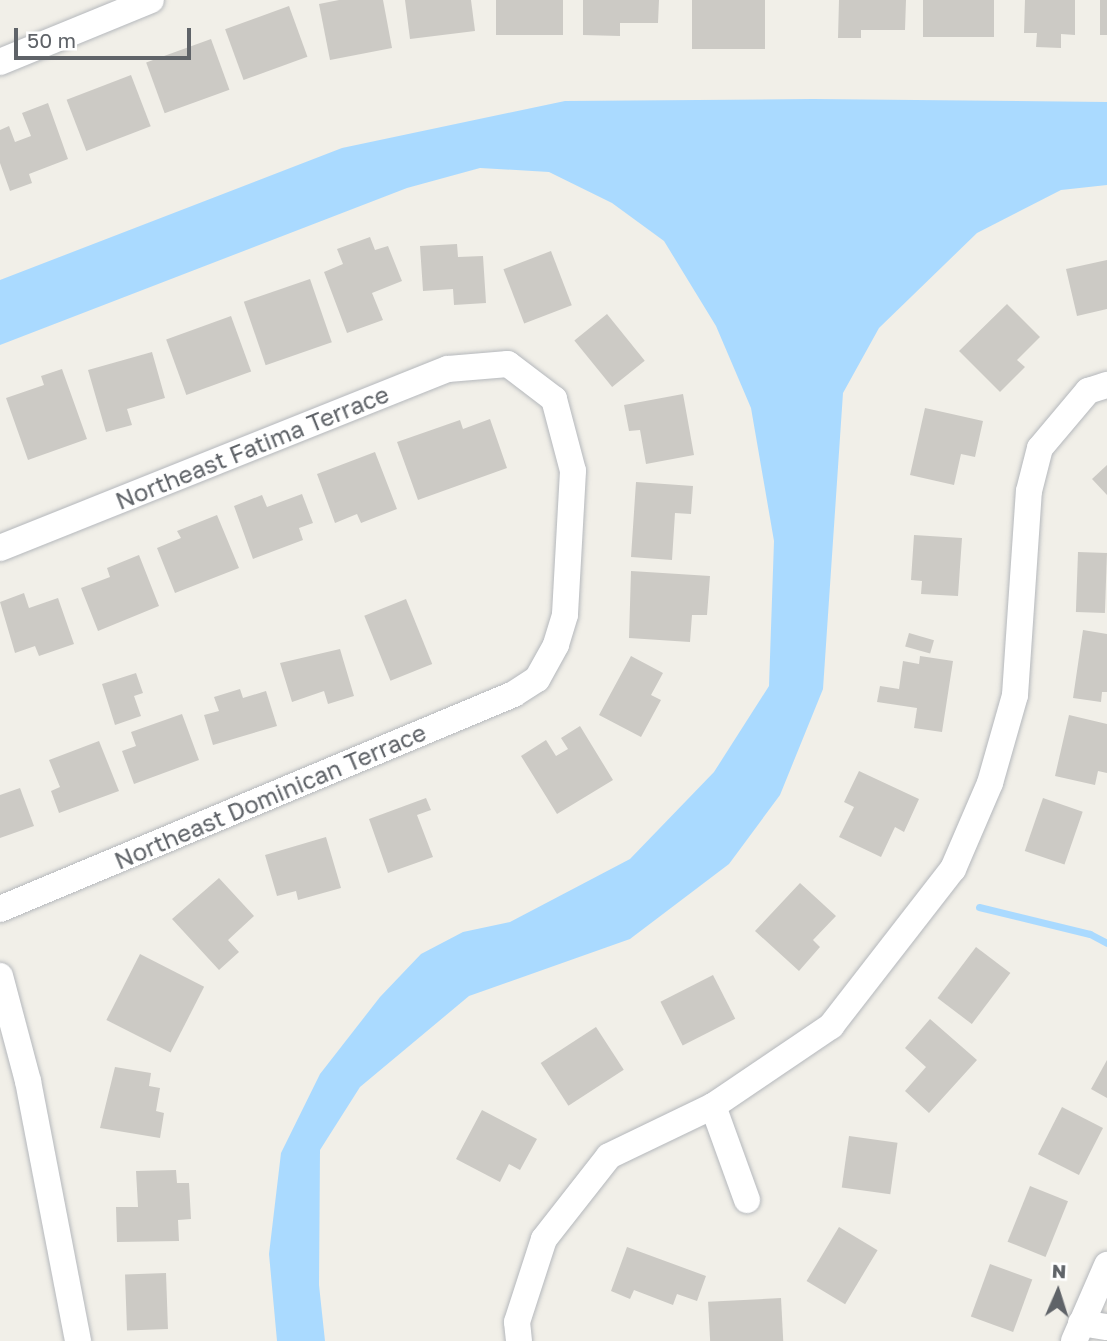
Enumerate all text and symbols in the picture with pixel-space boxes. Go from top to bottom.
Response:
scale bar [18,14,194,58]
text: 50 m [27,27,76,53]
street label: Northeast Fatima Terrace [111,379,393,515]
street label: Northeast Dominican Terrace [110,717,430,875]
north arrow [1023,1257,1093,1327]
text: N [1051,1259,1067,1282]

